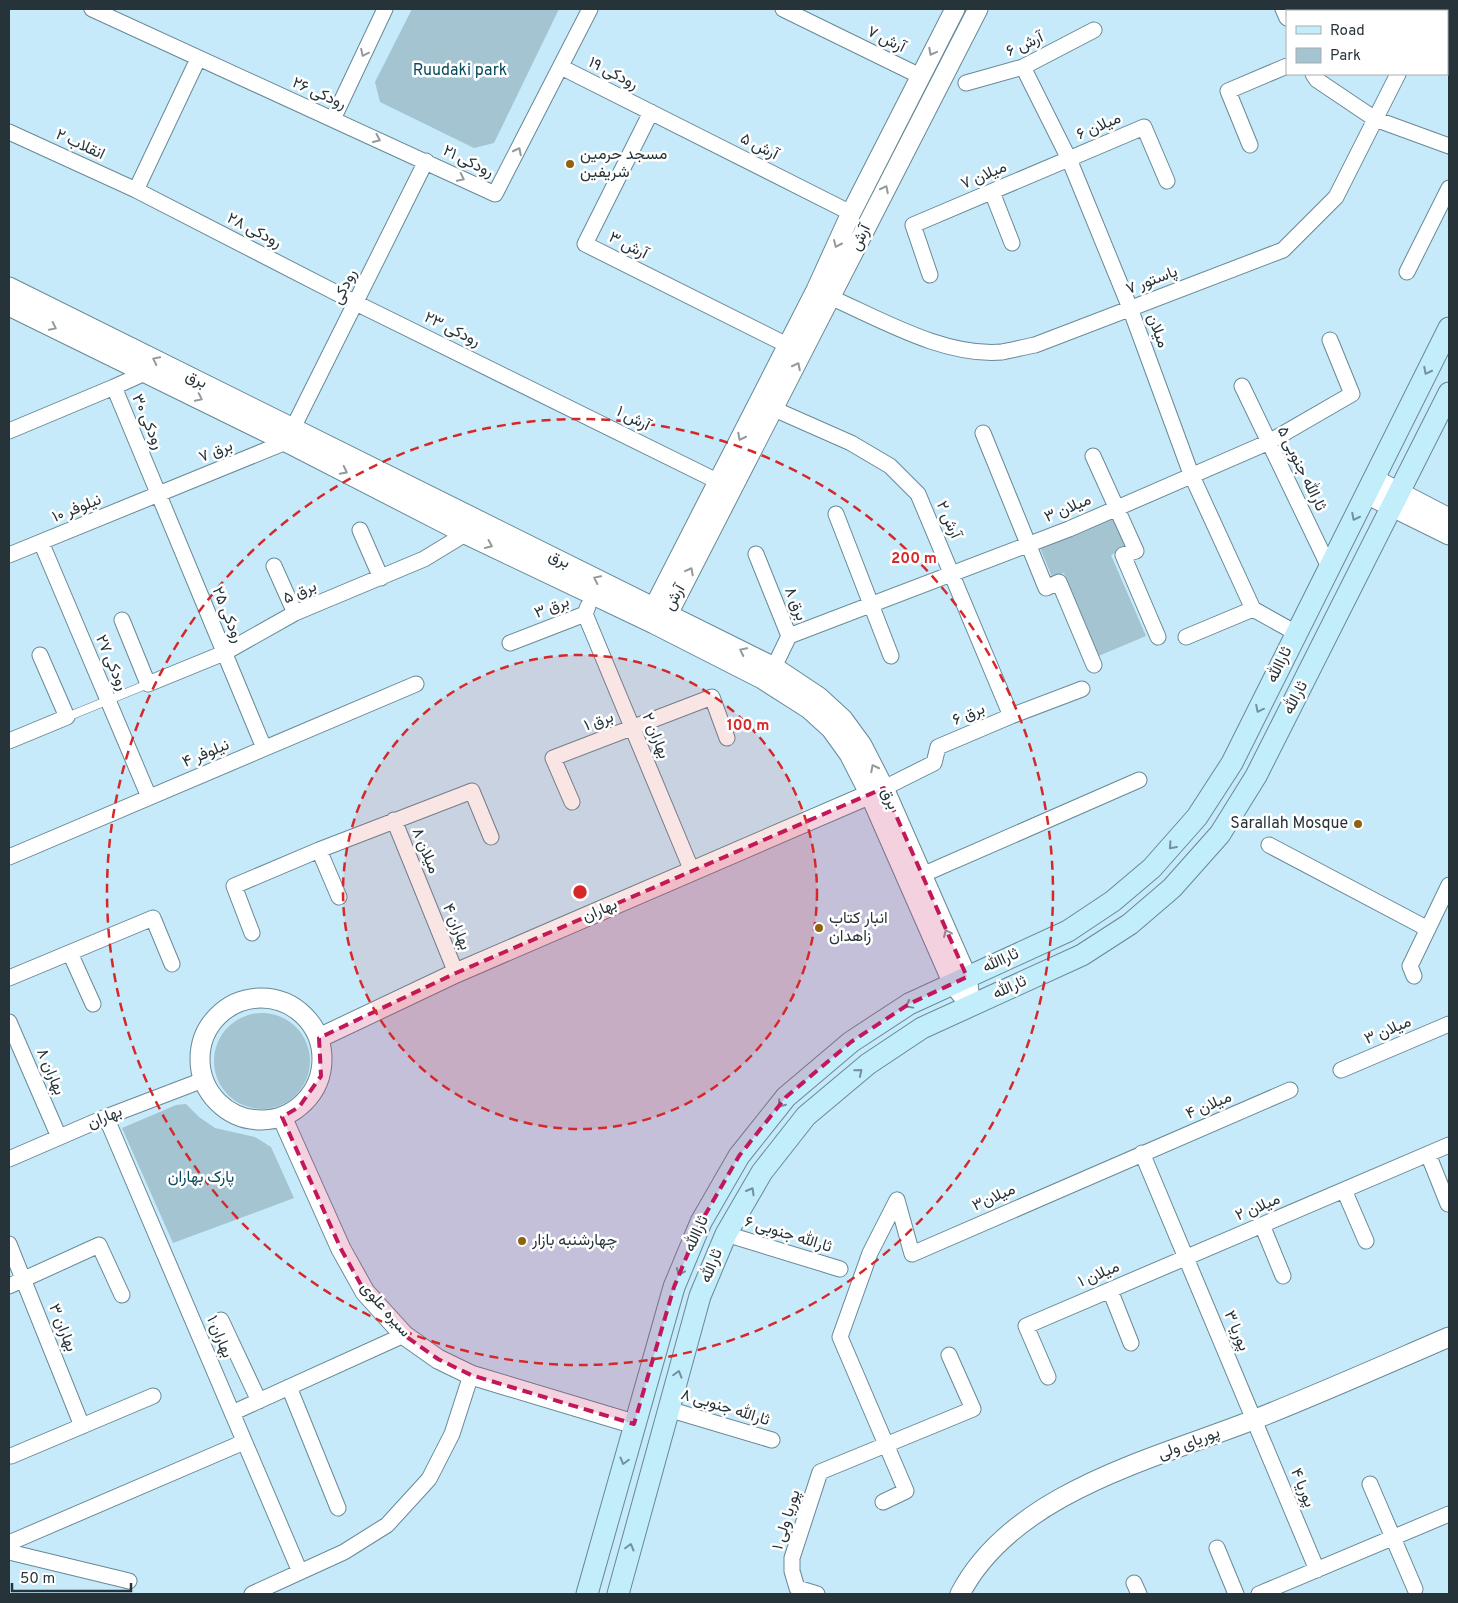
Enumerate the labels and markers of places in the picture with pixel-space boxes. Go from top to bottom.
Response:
place label: مسجد حرمین شریفین [580,145,667,183]
marker: مسجد حرمین شریفین [564,158,576,170]
place label: Sarallah Mosque [1230,814,1348,834]
marker: Sarallah Mosque [1352,818,1364,830]
centre of rings [571,883,589,901]
place label: انبار کتاب زاهدان [829,909,888,947]
marker: انبار کتاب زاهدان [813,922,825,934]
place label: چهارشنبه بازار [531,1231,617,1251]
marker: چهارشنبه بازار [516,1235,528,1247]

